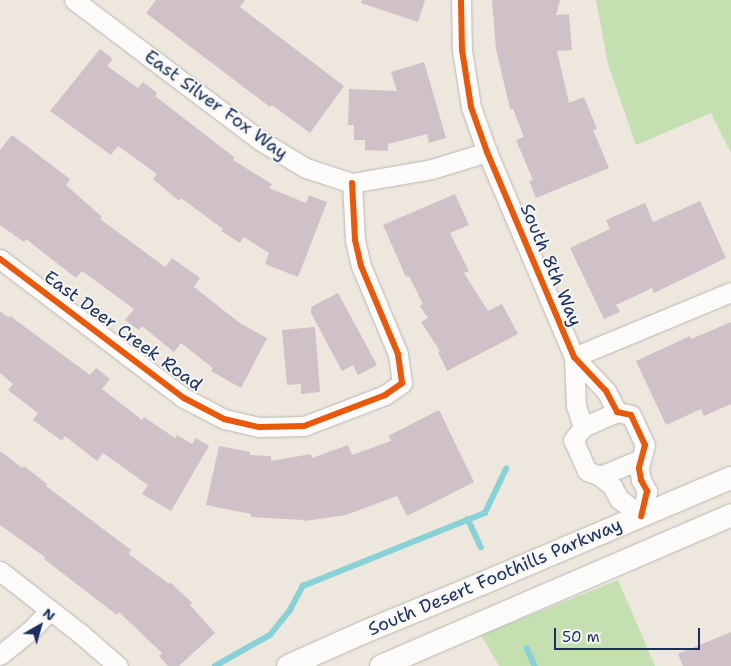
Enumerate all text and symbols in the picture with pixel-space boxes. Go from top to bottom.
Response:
street label: East Silver Fox Way [140,46,292,164]
street label: South 8th Way [515,200,587,330]
street label: East Deer Creek Road [40,266,206,396]
street label: South Desert Foothills Parkway [365,514,625,640]
north arrow [15,601,65,651]
text: N [39,604,59,625]
scale bar [556,618,702,650]
text: 50 m [562,627,600,647]

